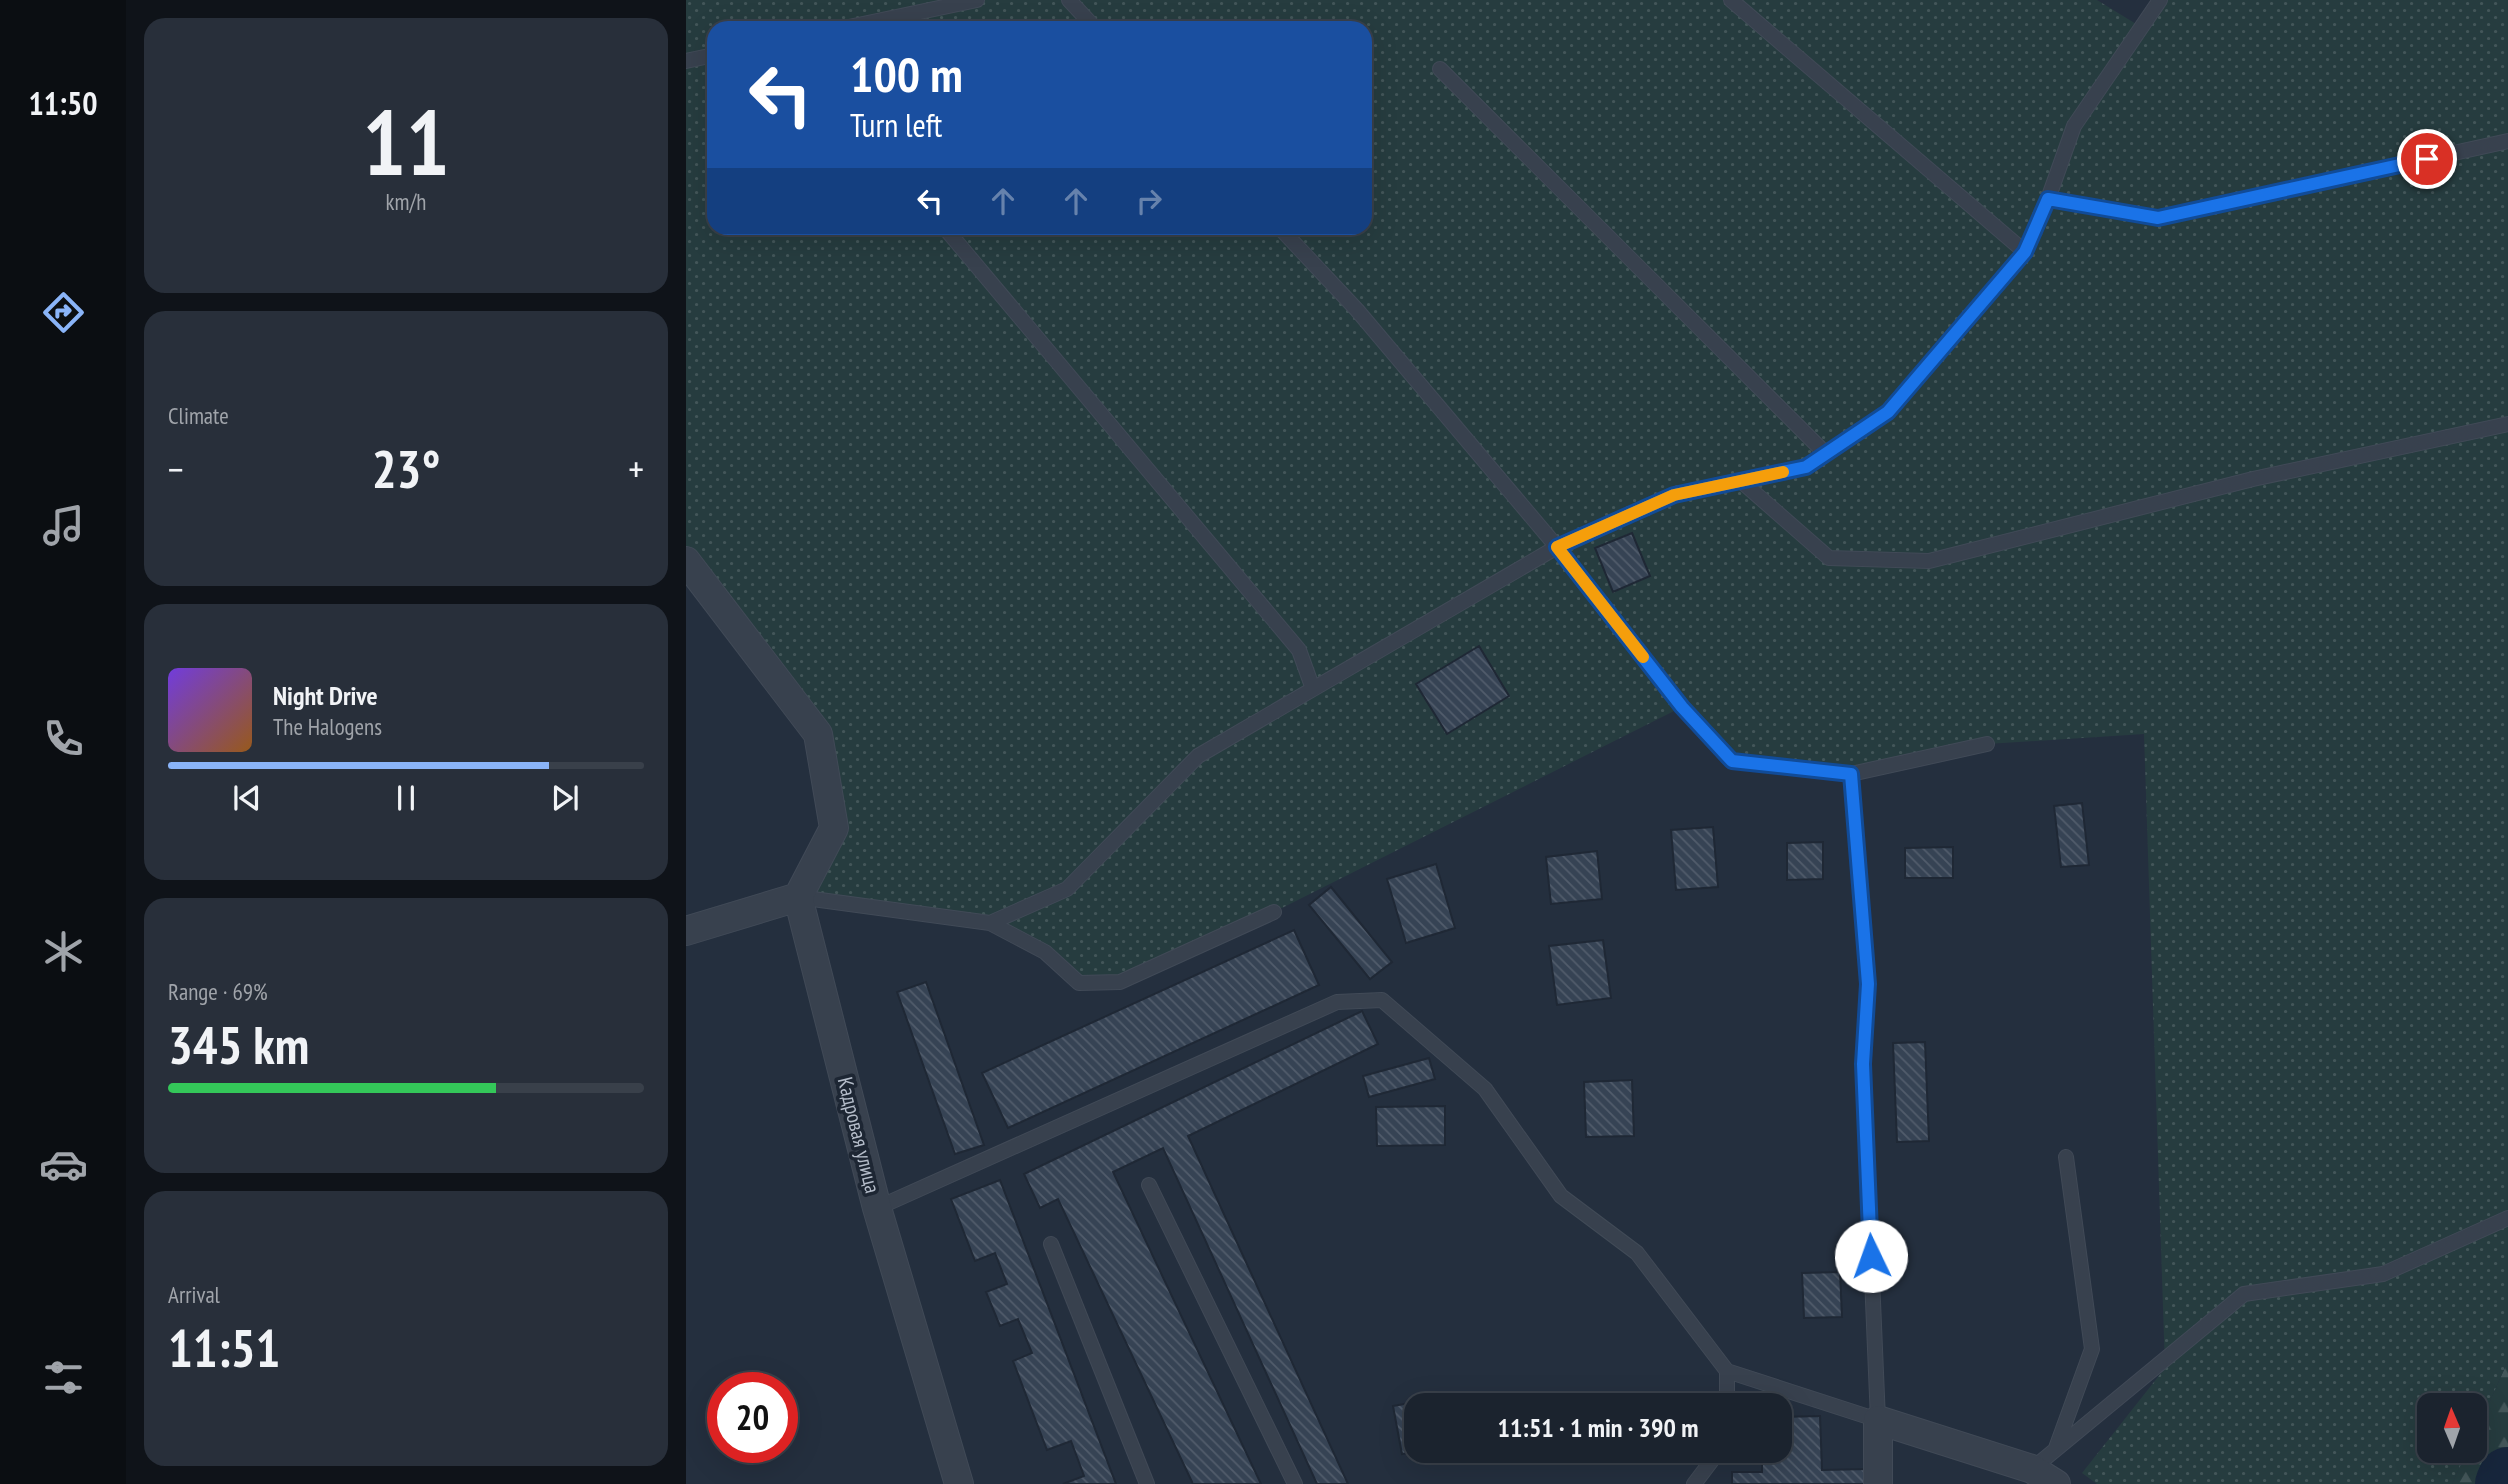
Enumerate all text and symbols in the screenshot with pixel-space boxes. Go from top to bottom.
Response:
text: 100 m [850,42,963,106]
icon: left [735,49,826,140]
text: 11:50 [28,82,98,124]
text: 11 [363,82,450,200]
text: Turn left [850,104,942,146]
pin [2397,129,2457,189]
icon: arrive [2408,140,2446,178]
icon: left [911,182,949,220]
icon: ahead [984,182,1022,220]
icon: ahead [1057,182,1095,220]
icon: right [1130,182,1168,220]
text: km/h [386,187,426,216]
icon: directions [39,288,88,337]
text: Climate [168,401,229,430]
text: 23° [372,435,440,502]
text: − [168,444,184,493]
text: + [628,444,644,493]
icon: music [39,501,88,550]
text: Night Drive [273,679,378,712]
text: The Halogens [273,712,382,741]
icon: phone [39,714,88,763]
icon: previous [228,779,266,817]
icon: pause [387,779,425,817]
icon: next [546,779,584,817]
icon: climate [39,927,88,976]
text: Range · 69% [168,977,268,1006]
text: 345 km [168,1011,309,1078]
street label: Кадровая улица [832,1074,886,1196]
icon: car [39,1140,88,1189]
position arrow [1834,1219,1908,1293]
text: Arrival [168,1280,220,1309]
text: 11:51 [168,1314,280,1381]
icon: filters [39,1353,88,1402]
speed limit sign: 20 [707,1372,798,1463]
north arrow [2417,1393,2487,1463]
map controls [2417,1393,2487,1463]
text: 11:51 · 1 min · 390 m [1498,1411,1698,1444]

